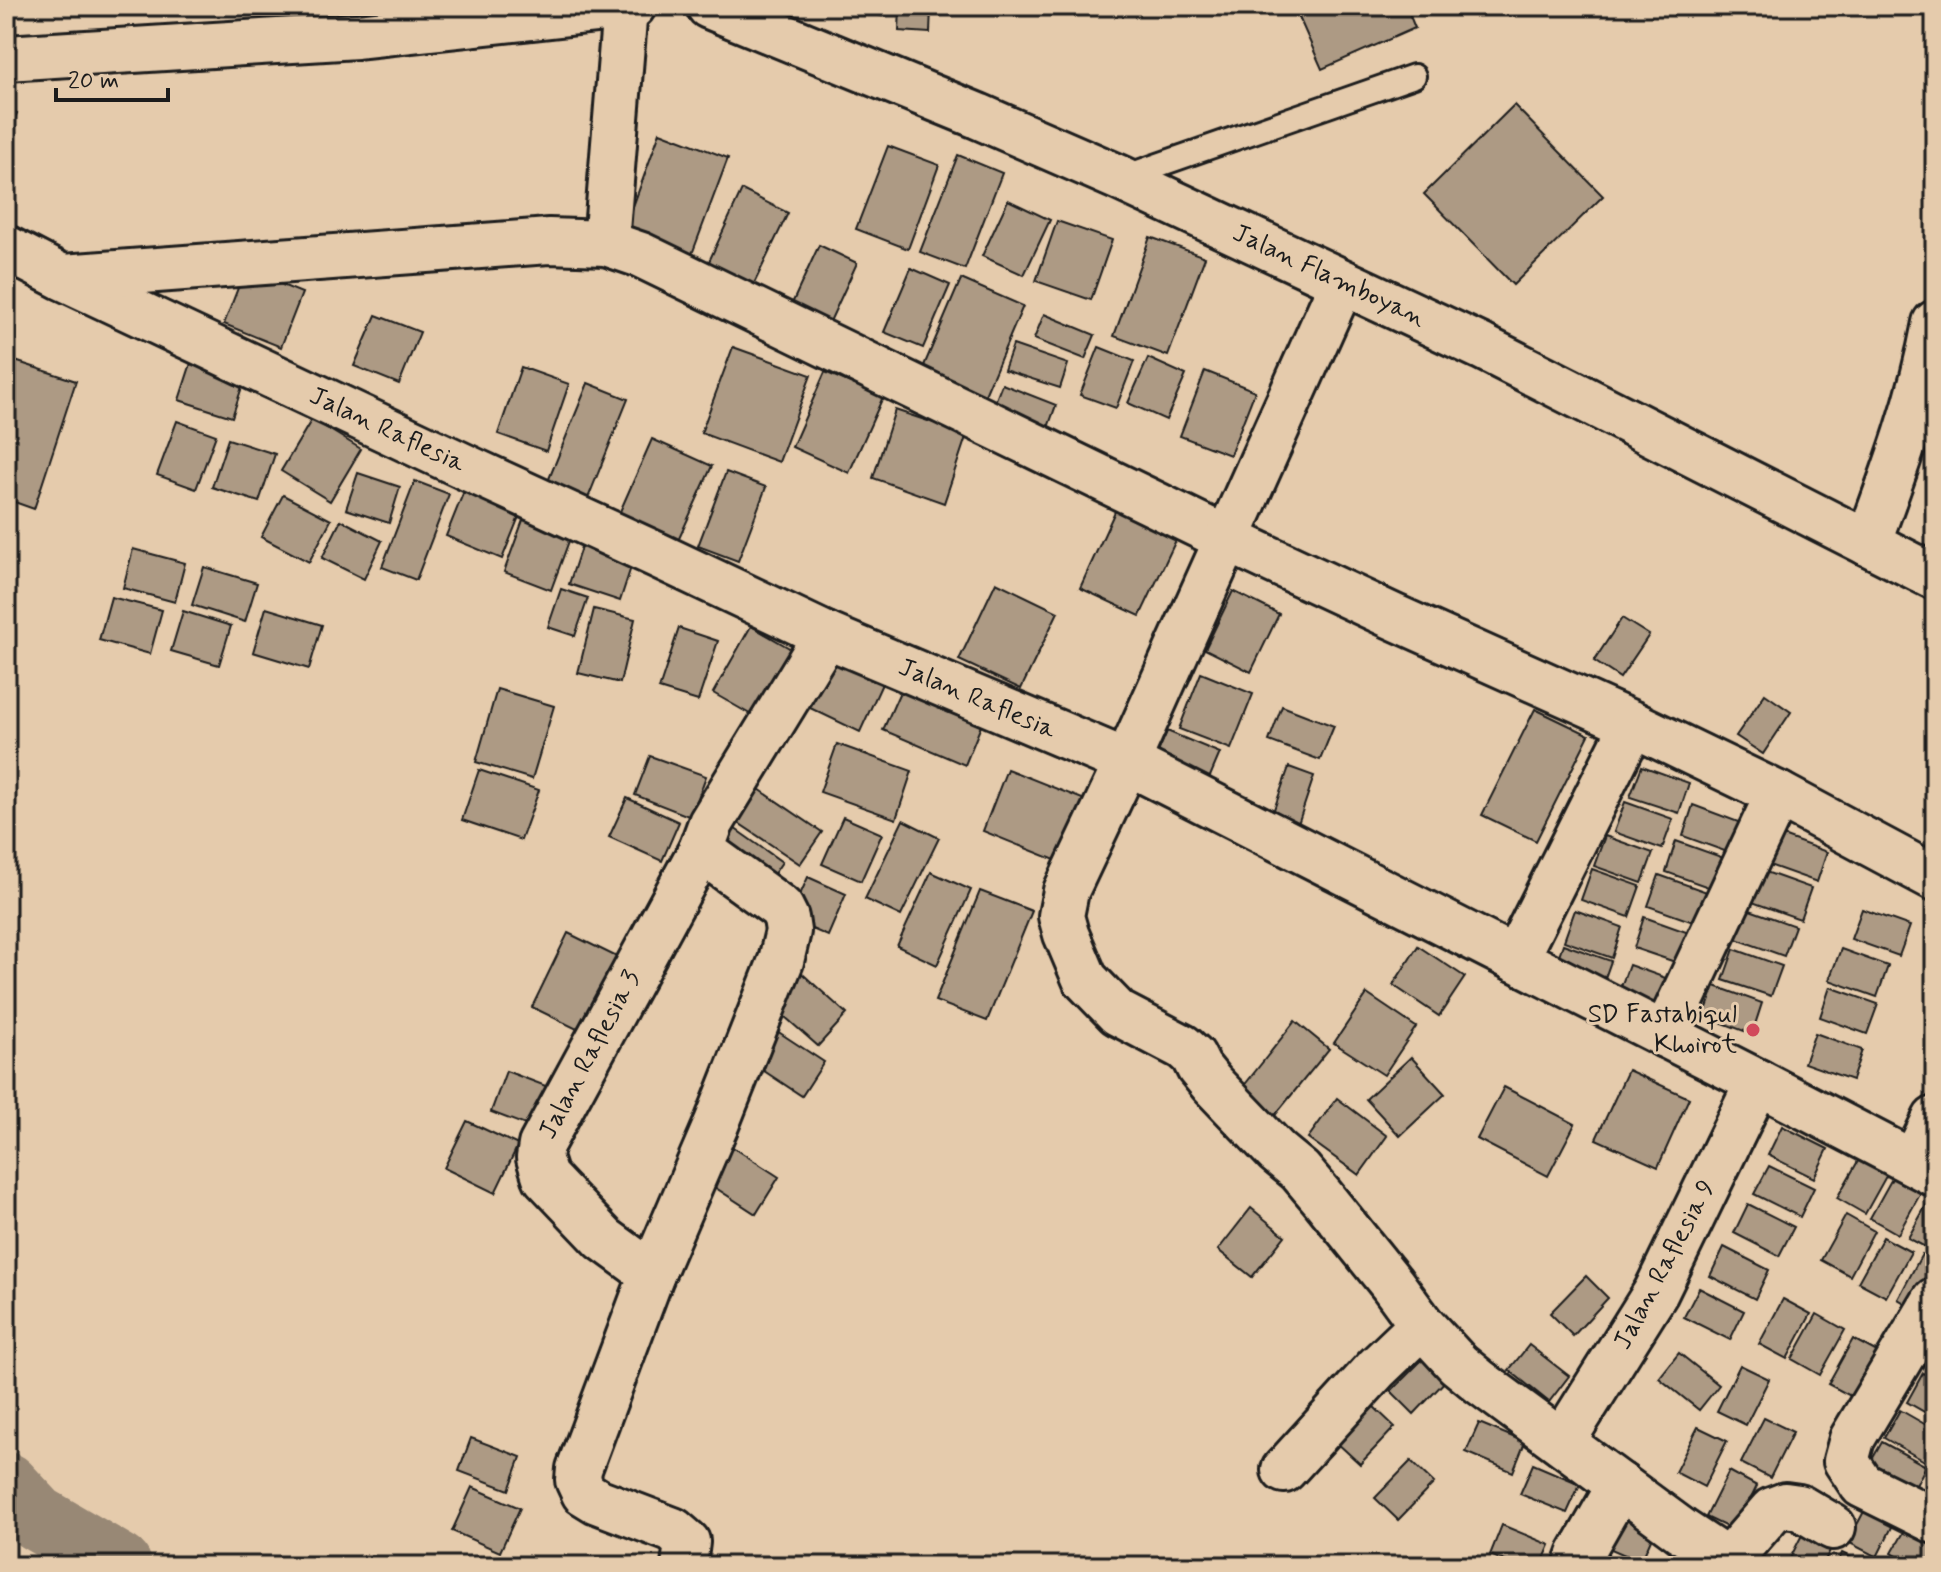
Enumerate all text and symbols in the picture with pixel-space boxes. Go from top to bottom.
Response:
scale bar [56,52,168,102]
text: 20 m [68,66,119,97]
street label: Jalan Flamboyan [1227,216,1431,336]
street label: Jalan Raflesia [304,379,471,481]
street label: Jalan Raflesia [893,651,1061,748]
street label: Jalan Raflesia 3 [531,964,649,1145]
place label: SD Fastabiqul Khoirot [1588,998,1737,1062]
marker: SD Fastabiqul Khoirot [1744,1021,1762,1039]
street label: Jalan Raflesia 9 [1606,1174,1724,1356]

